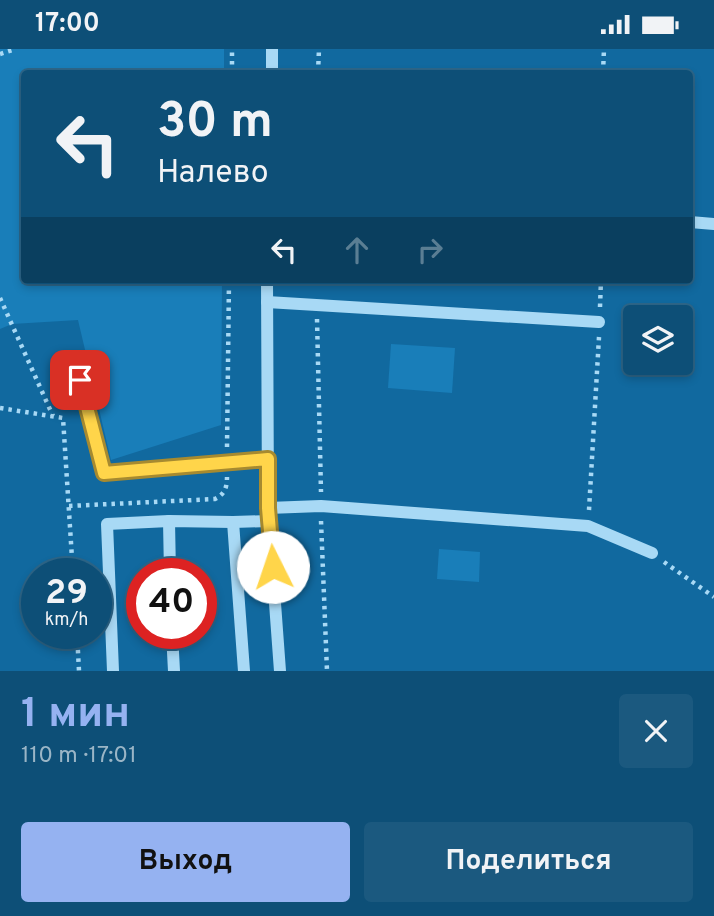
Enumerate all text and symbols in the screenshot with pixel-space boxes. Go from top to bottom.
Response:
text: 17:00 [35,8,100,41]
text: 30 m [157,93,273,155]
icon: left [42,98,133,189]
text: Налево [157,154,269,194]
icon: left [265,231,303,269]
icon: ahead [338,231,376,269]
icon: right [411,231,449,269]
map controls [623,305,693,375]
button: layers [623,305,693,375]
pin [50,350,110,410]
icon: arrive [61,361,99,399]
position arrow [236,530,310,604]
speed limit sign: 40 [126,558,217,649]
text: 29 [45,572,88,616]
text: km/h [45,609,88,632]
text: 1 мин [21,689,130,742]
button: close [619,694,693,768]
text: 110 m · 17:01 [21,742,137,771]
button: Выход [21,822,350,902]
button: Поделиться [364,822,693,902]

